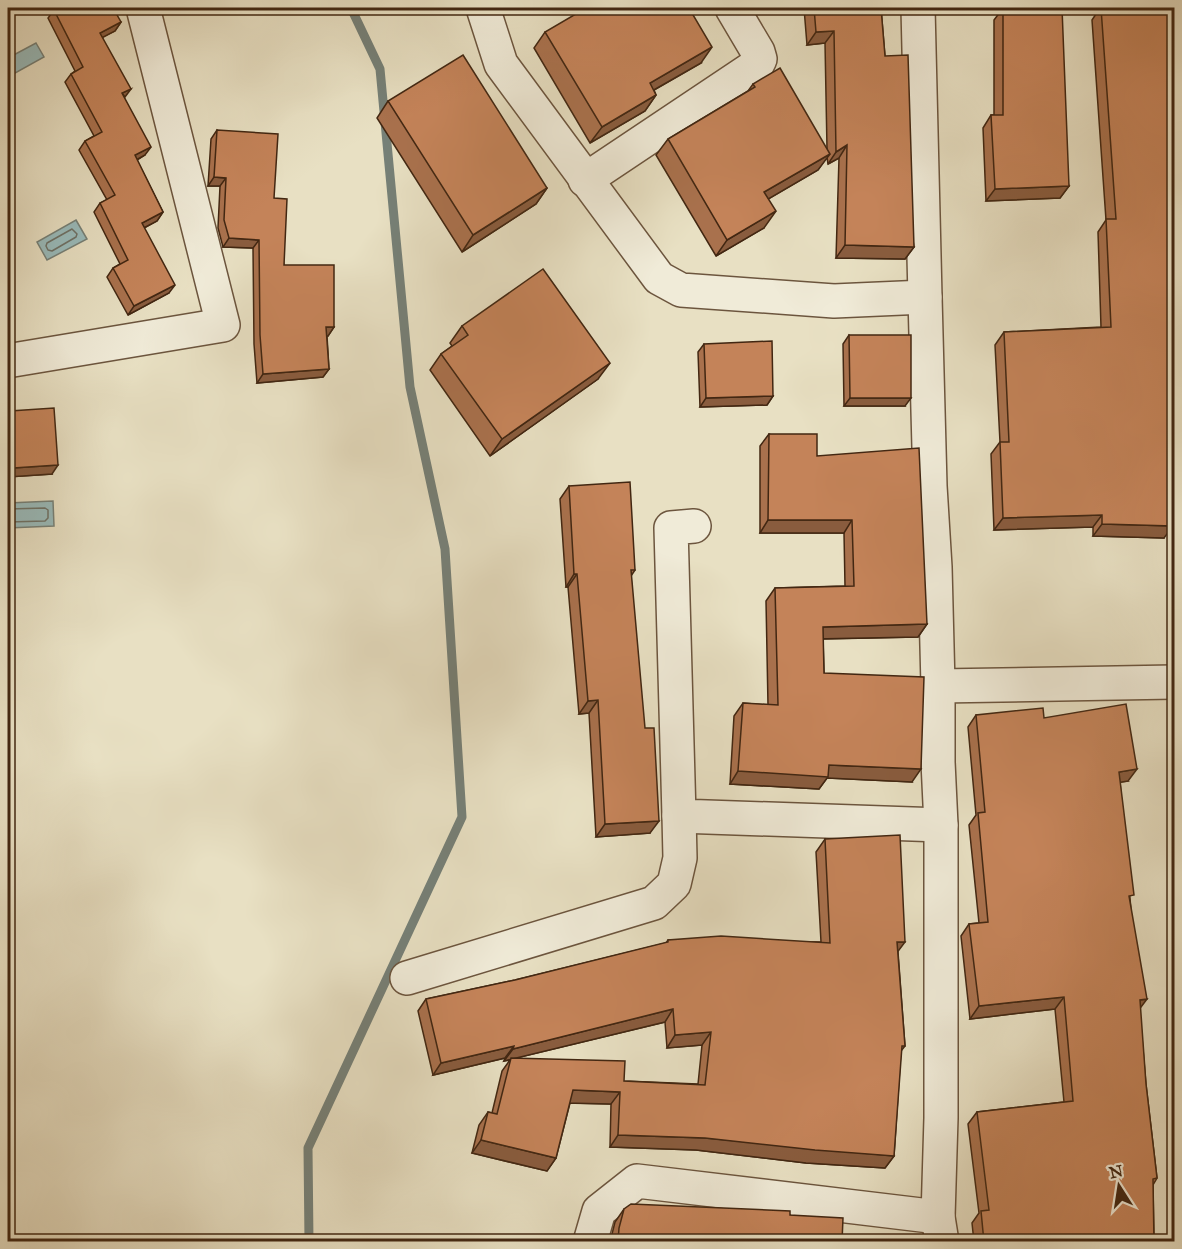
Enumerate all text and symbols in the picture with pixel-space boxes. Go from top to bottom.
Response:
north arrow [1089,1156,1149,1216]
text: N [1107,1161,1125,1183]

